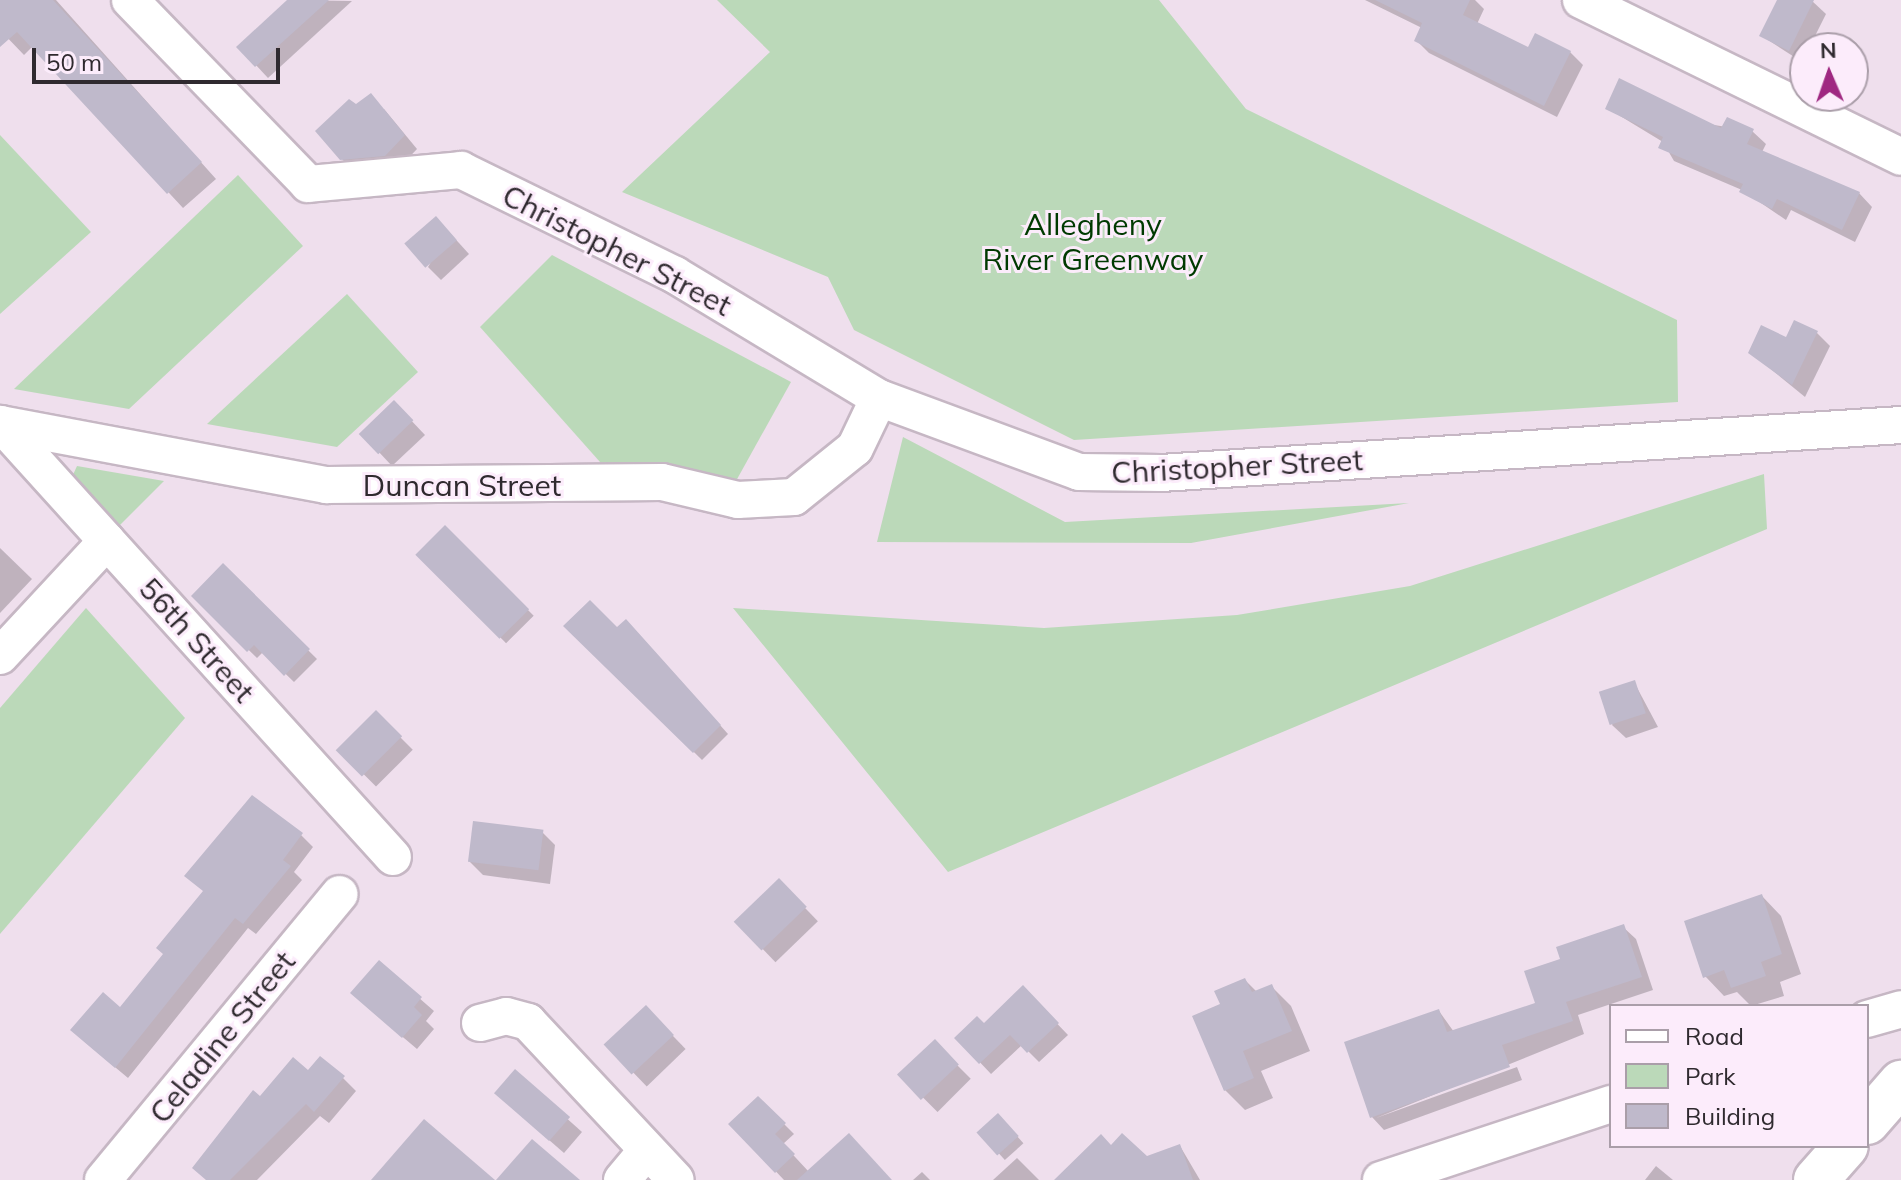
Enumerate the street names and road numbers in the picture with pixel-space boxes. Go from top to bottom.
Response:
street label: Christopher Street [497,177,737,323]
street label: Christopher Street [1110,441,1364,491]
street label: Duncan Street [363,467,561,503]
street label: 56th Street [132,570,262,710]
street label: Celadine Street [142,944,302,1130]

